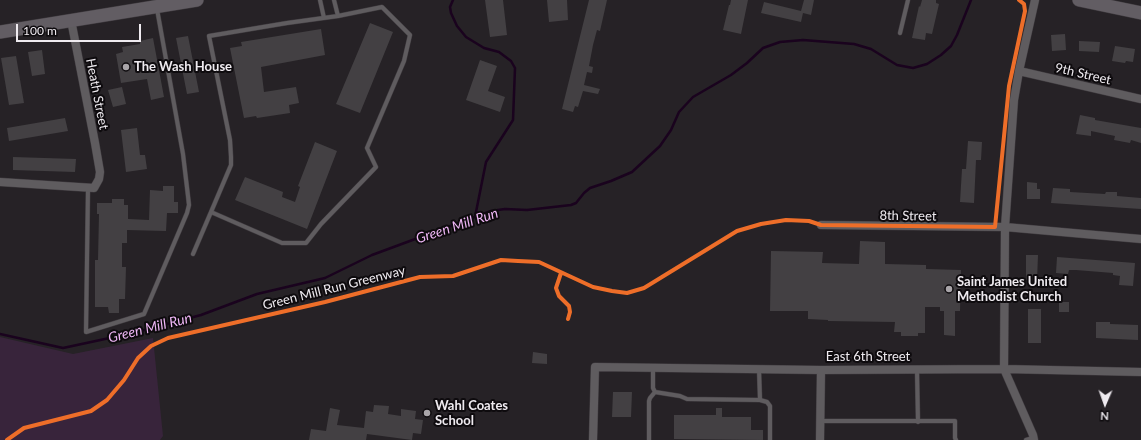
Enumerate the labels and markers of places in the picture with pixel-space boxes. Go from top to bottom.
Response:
place label: The Wash House [134,59,232,75]
marker: The Wash House [121,62,131,72]
place label: Saint James United Methodist Church [957,274,1067,305]
marker: Saint James United Methodist Church [944,284,954,294]
place label: Wahl Coates School [435,398,508,429]
marker: Wahl Coates School [422,408,432,418]

